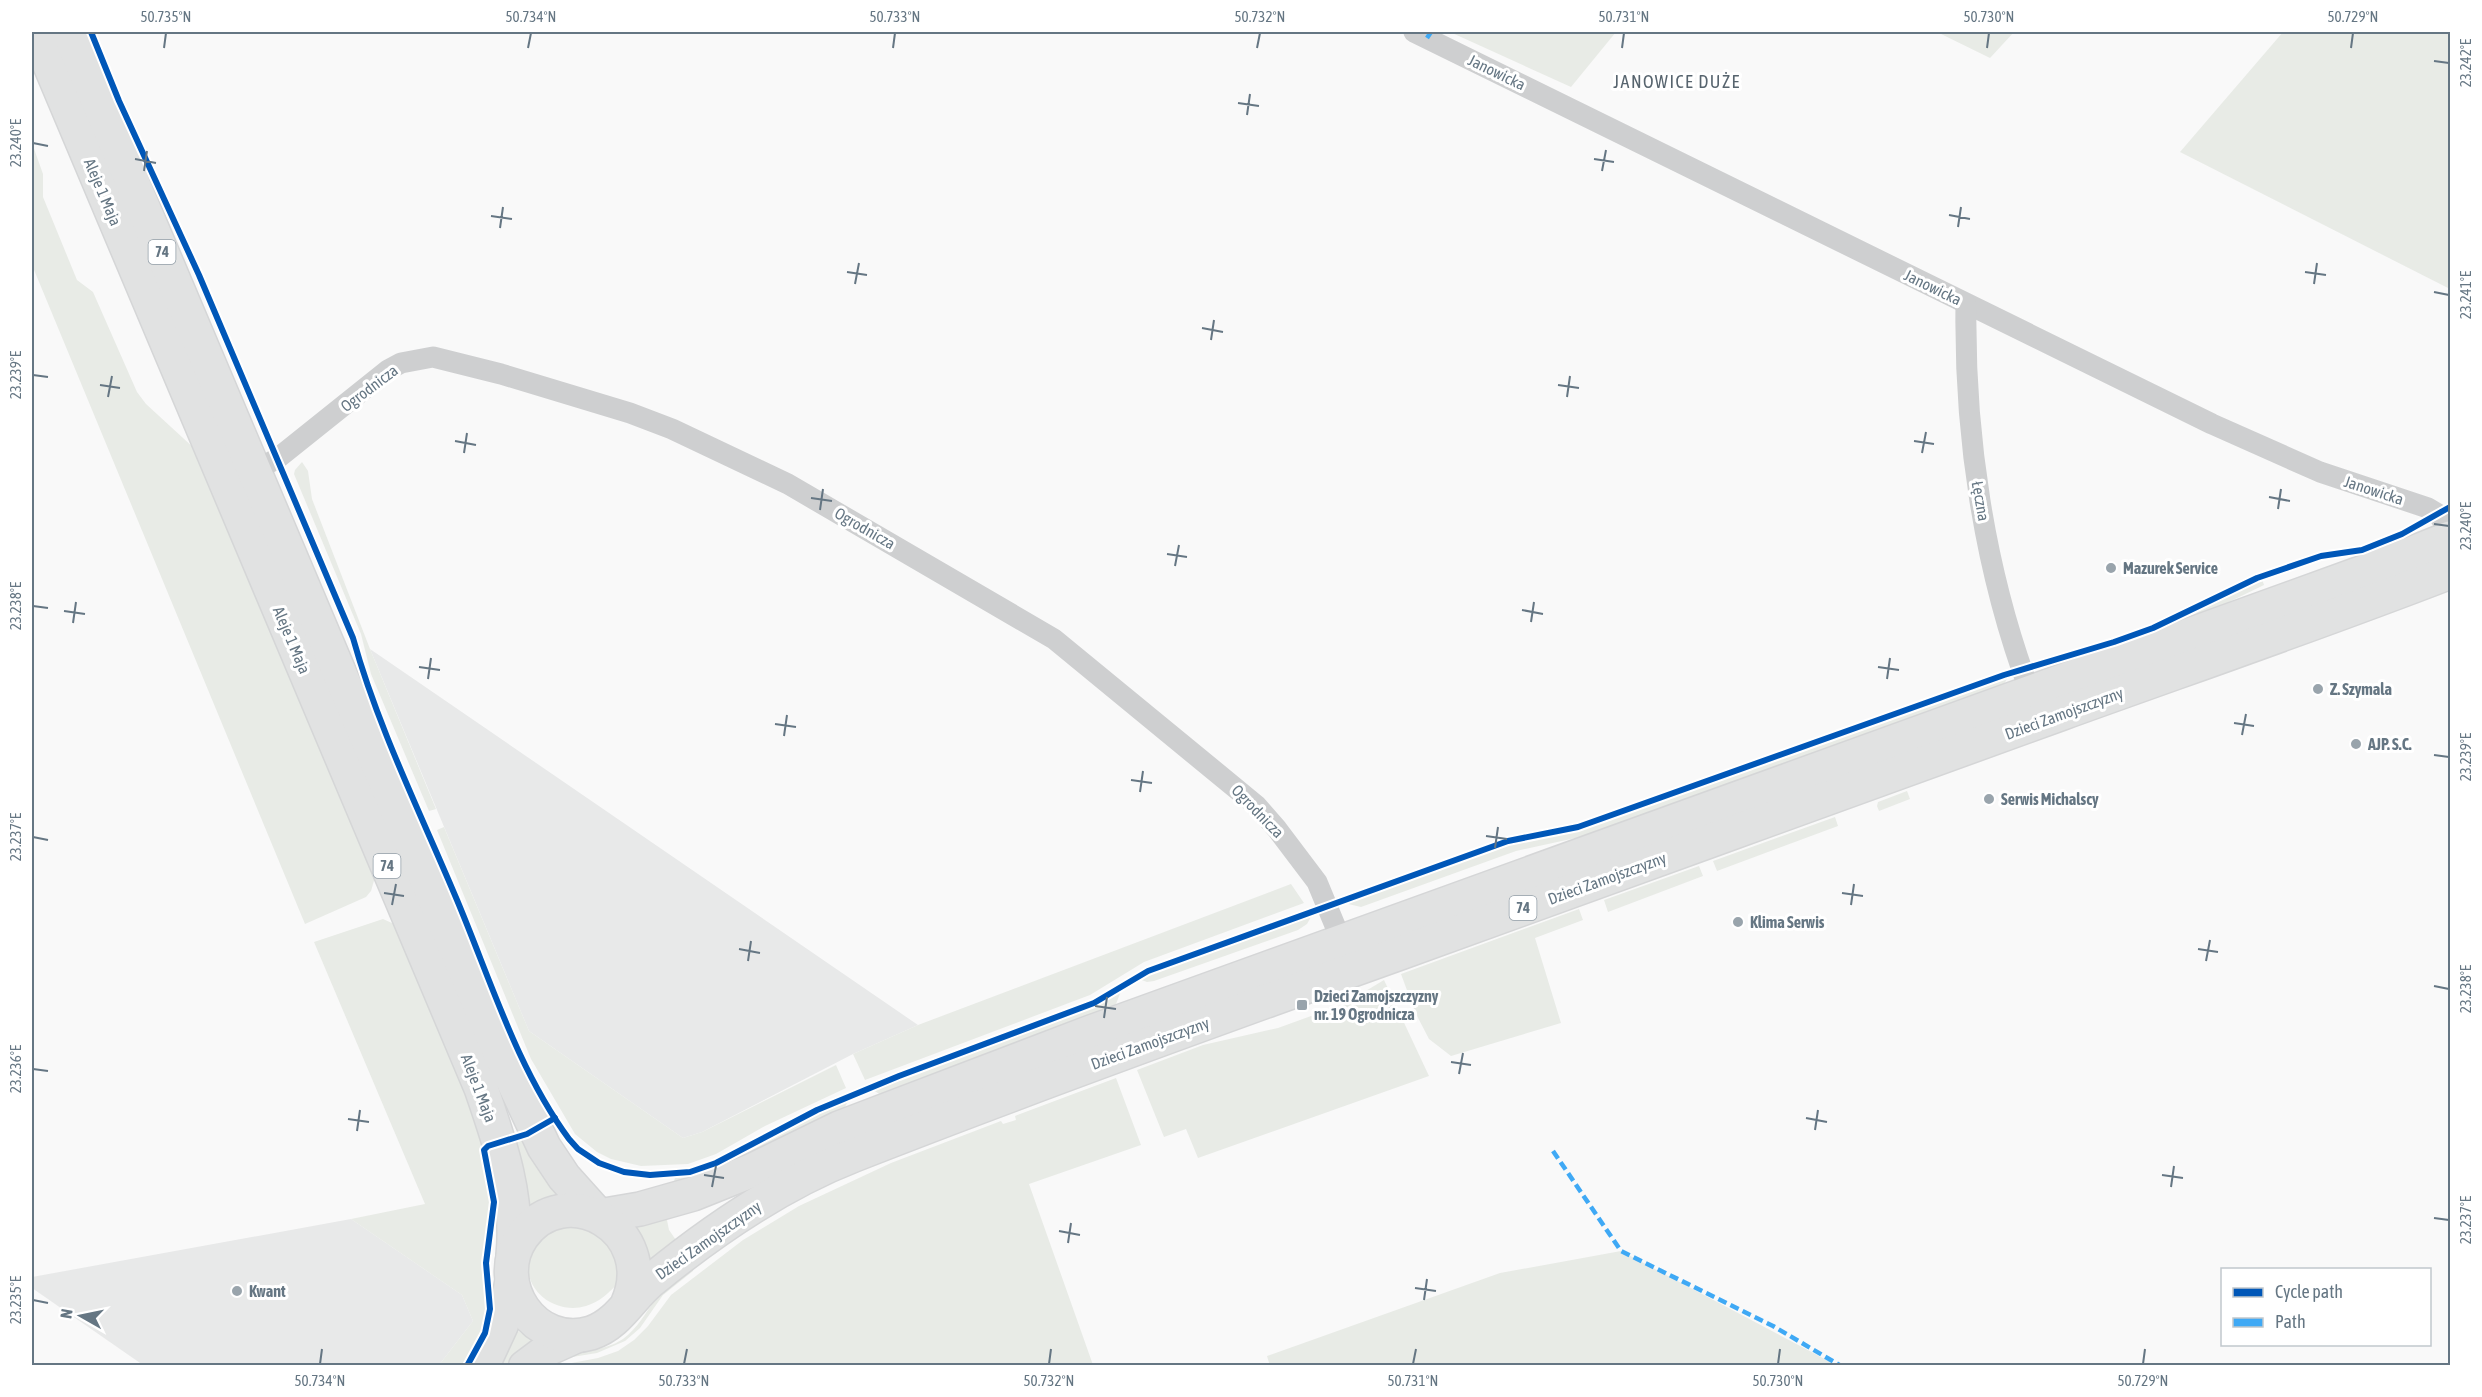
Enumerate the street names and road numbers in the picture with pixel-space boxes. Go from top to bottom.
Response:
street label: Janowicka [1466,50,1528,94]
street label: Aleje 1 Maja [80,156,125,229]
road number: 74 [148,240,176,264]
street label: Janowicka [1902,265,1964,309]
street label: Ogrodnicza [337,361,402,416]
street label: Janowicka [2342,472,2406,508]
street label: Łęczna [1968,480,1993,523]
street label: Ogrodnicza [831,504,898,553]
street label: Aleje 1 Maja [269,604,314,677]
street label: Dzieci Zamojszczyzny [2002,683,2126,744]
street label: Ogrodnicza [1228,781,1288,842]
street label: Dzieci Zamojszczyzny [1545,848,1669,909]
road number: 74 [374,854,400,878]
road number: 74 [1510,896,1537,920]
street label: Dzieci Zamojszczyzny [1088,1013,1212,1074]
street label: Aleje 1 Maja [457,1051,500,1125]
street label: Dzieci Zamojszczyzny [652,1197,765,1284]

